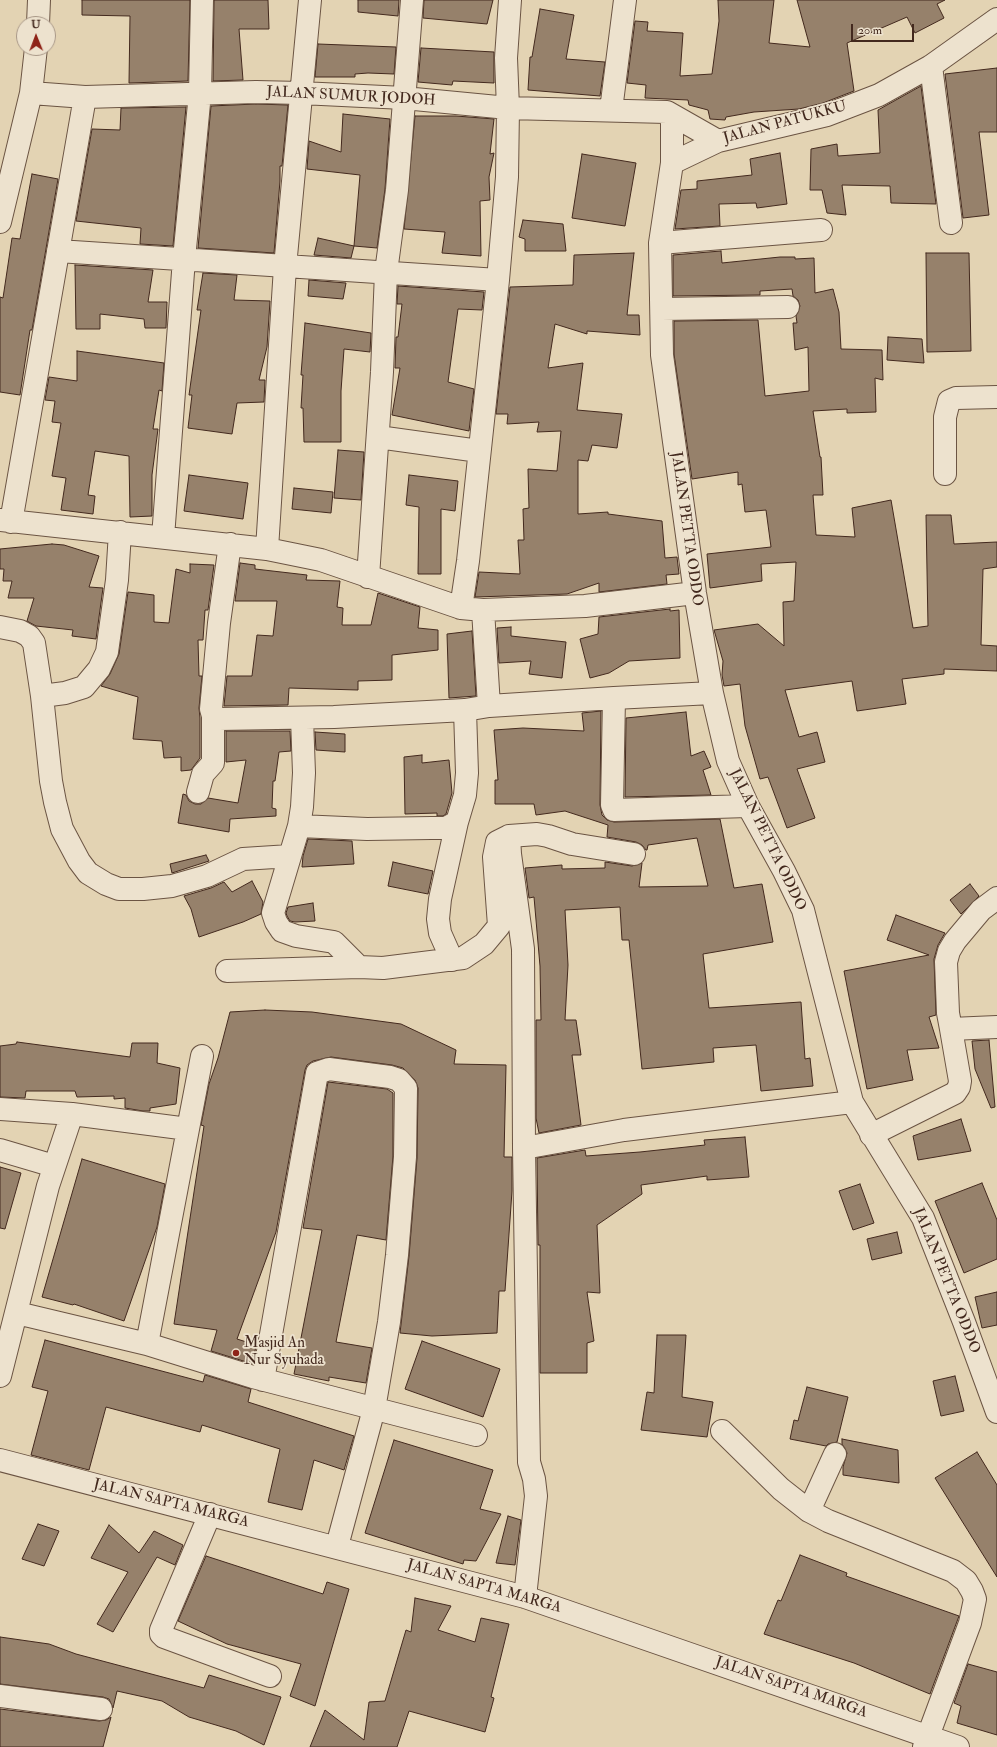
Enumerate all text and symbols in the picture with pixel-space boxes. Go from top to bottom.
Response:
north arrow [16,16,56,56]
scale bar [853,16,916,42]
text: U [31,18,41,31]
text: 20 m [858,23,882,38]
street label: JALAN SUMUR JODOH [266,84,436,110]
street label: JALAN PATUKKU [721,98,849,148]
street label: JALAN PETTA ODDO [666,451,706,607]
street label: JALAN PETTA ODDO [725,766,809,914]
street label: JALAN PETTA ODDO [908,1205,984,1357]
place label: Masjid An Nur Syuhada [244,1335,324,1370]
marker: Masjid An Nur Syuhada [231,1348,241,1358]
street label: JALAN SAPTA MARGA [91,1476,251,1532]
street label: JALAN SAPTA MARGA [405,1556,563,1618]
street label: JALAN SAPTA MARGA [713,1653,869,1723]

